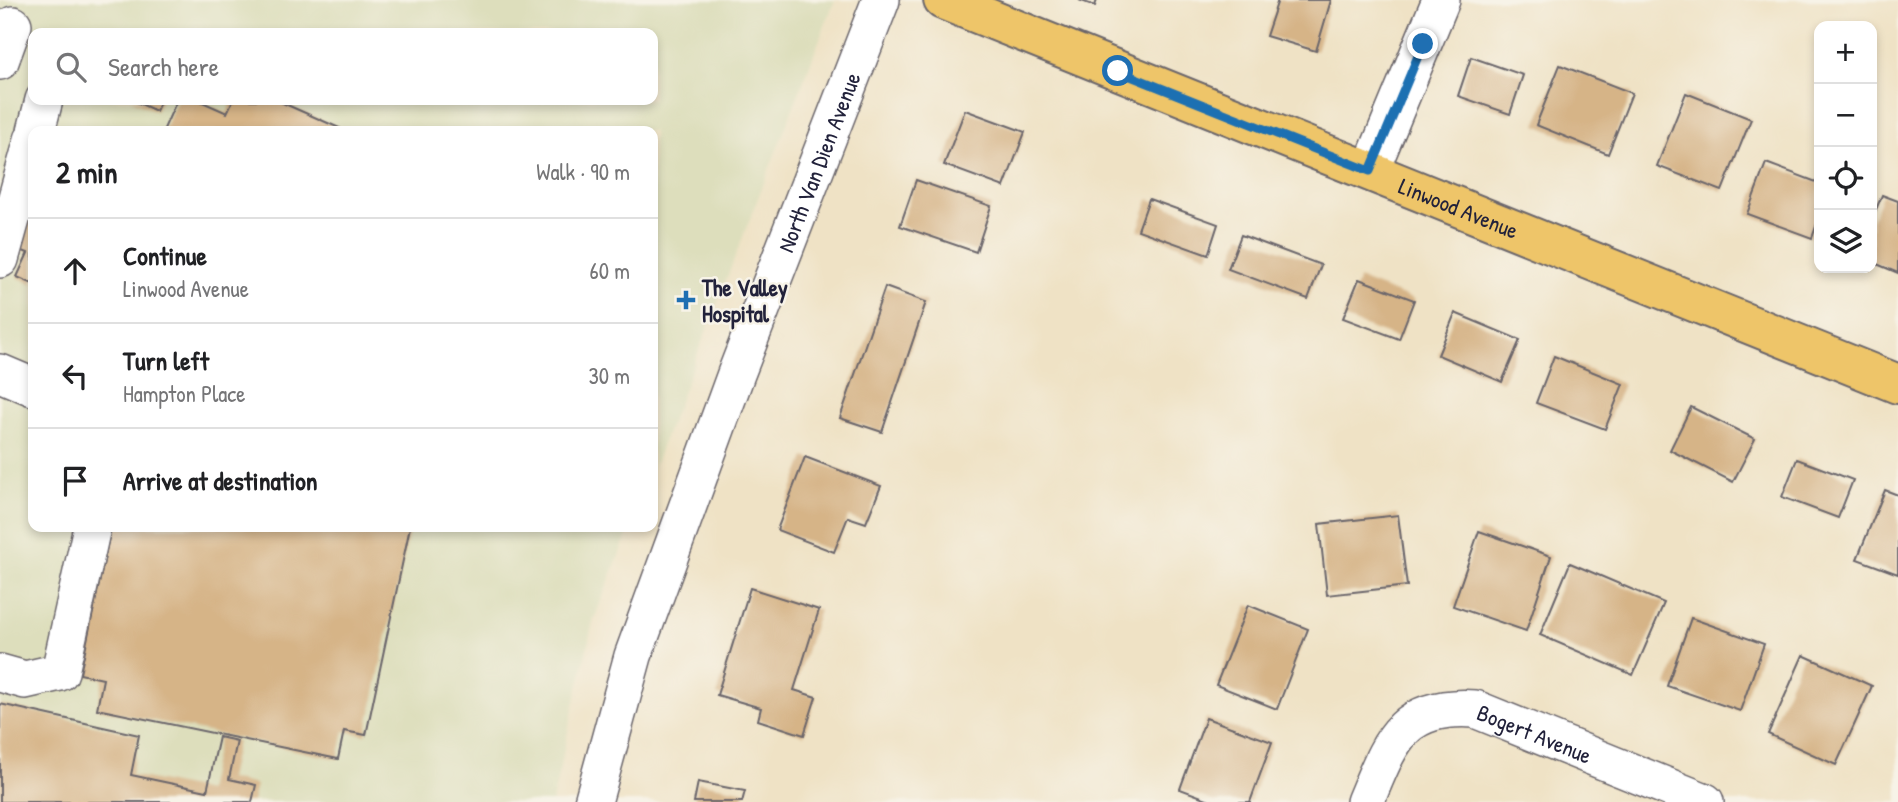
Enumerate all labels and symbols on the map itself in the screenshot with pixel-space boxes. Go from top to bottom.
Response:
route end [1407,28,1438,59]
route start [1102,55,1133,86]
street label: North Van Dien Avenue [769,68,867,256]
street label: Linwood Avenue [1395,170,1523,245]
place label: The Valley Hospital [701,272,788,330]
marker: The Valley Hospital [676,290,696,310]
street label: Bogert Avenue [1473,696,1597,770]

